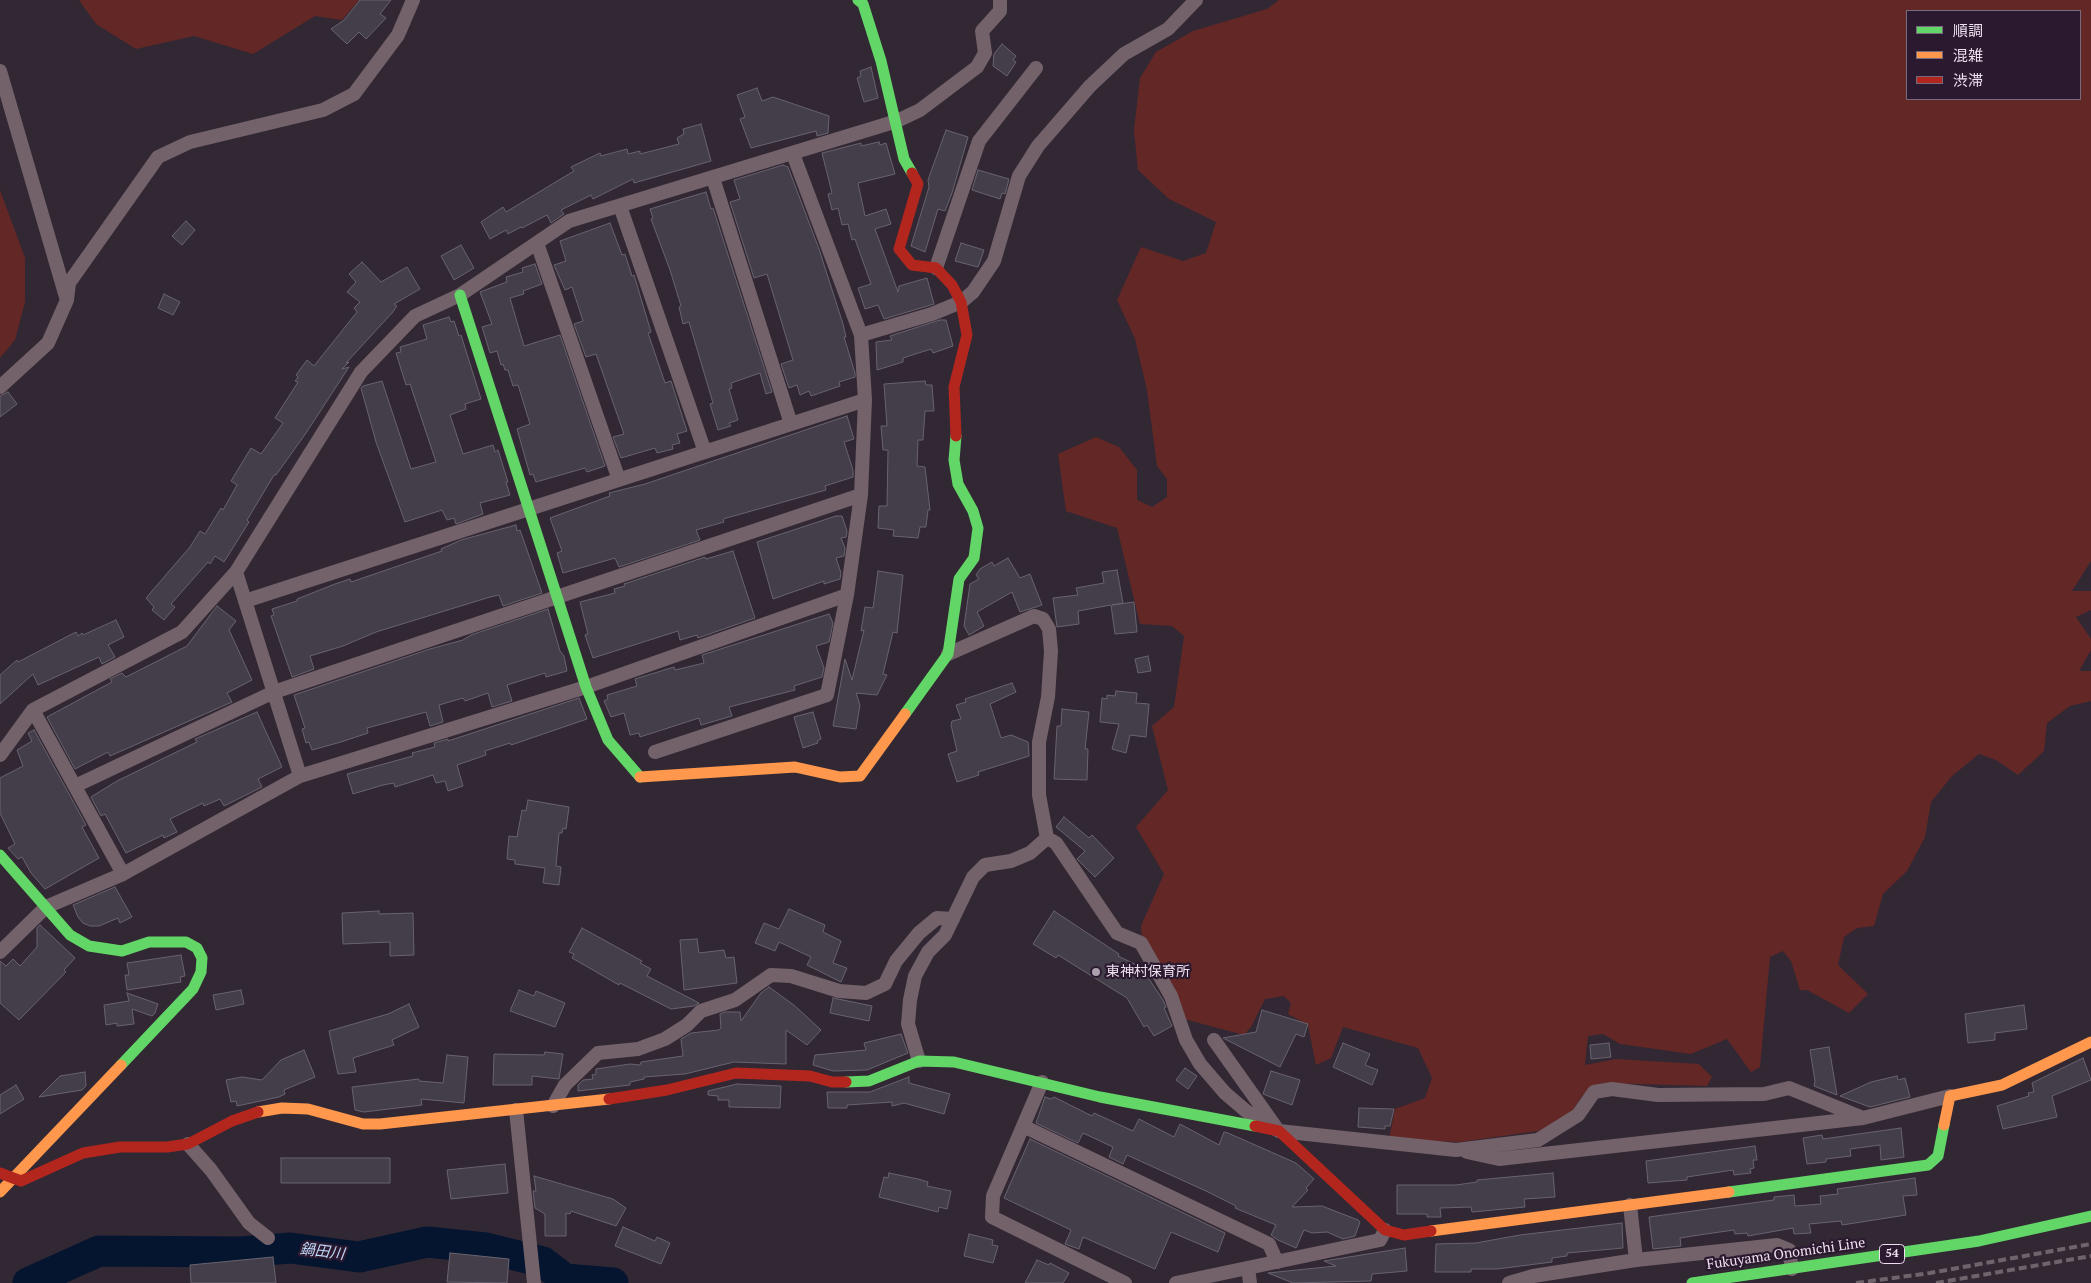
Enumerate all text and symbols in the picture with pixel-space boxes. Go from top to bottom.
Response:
legend [1906,10,2081,100]
text: 順調 [1953,20,1983,40]
text: 混雑 [1953,45,1983,65]
text: 渋滞 [1953,70,1983,90]
place label: 東神村保育所 [1106,964,1190,980]
marker: 東神村保育所 [1090,966,1102,978]
street label: Fukuyama Onomichi Line [1706,1235,1866,1273]
water label: 鍋田川 [299,1240,345,1264]
road number: 54 [1880,1244,1904,1264]

